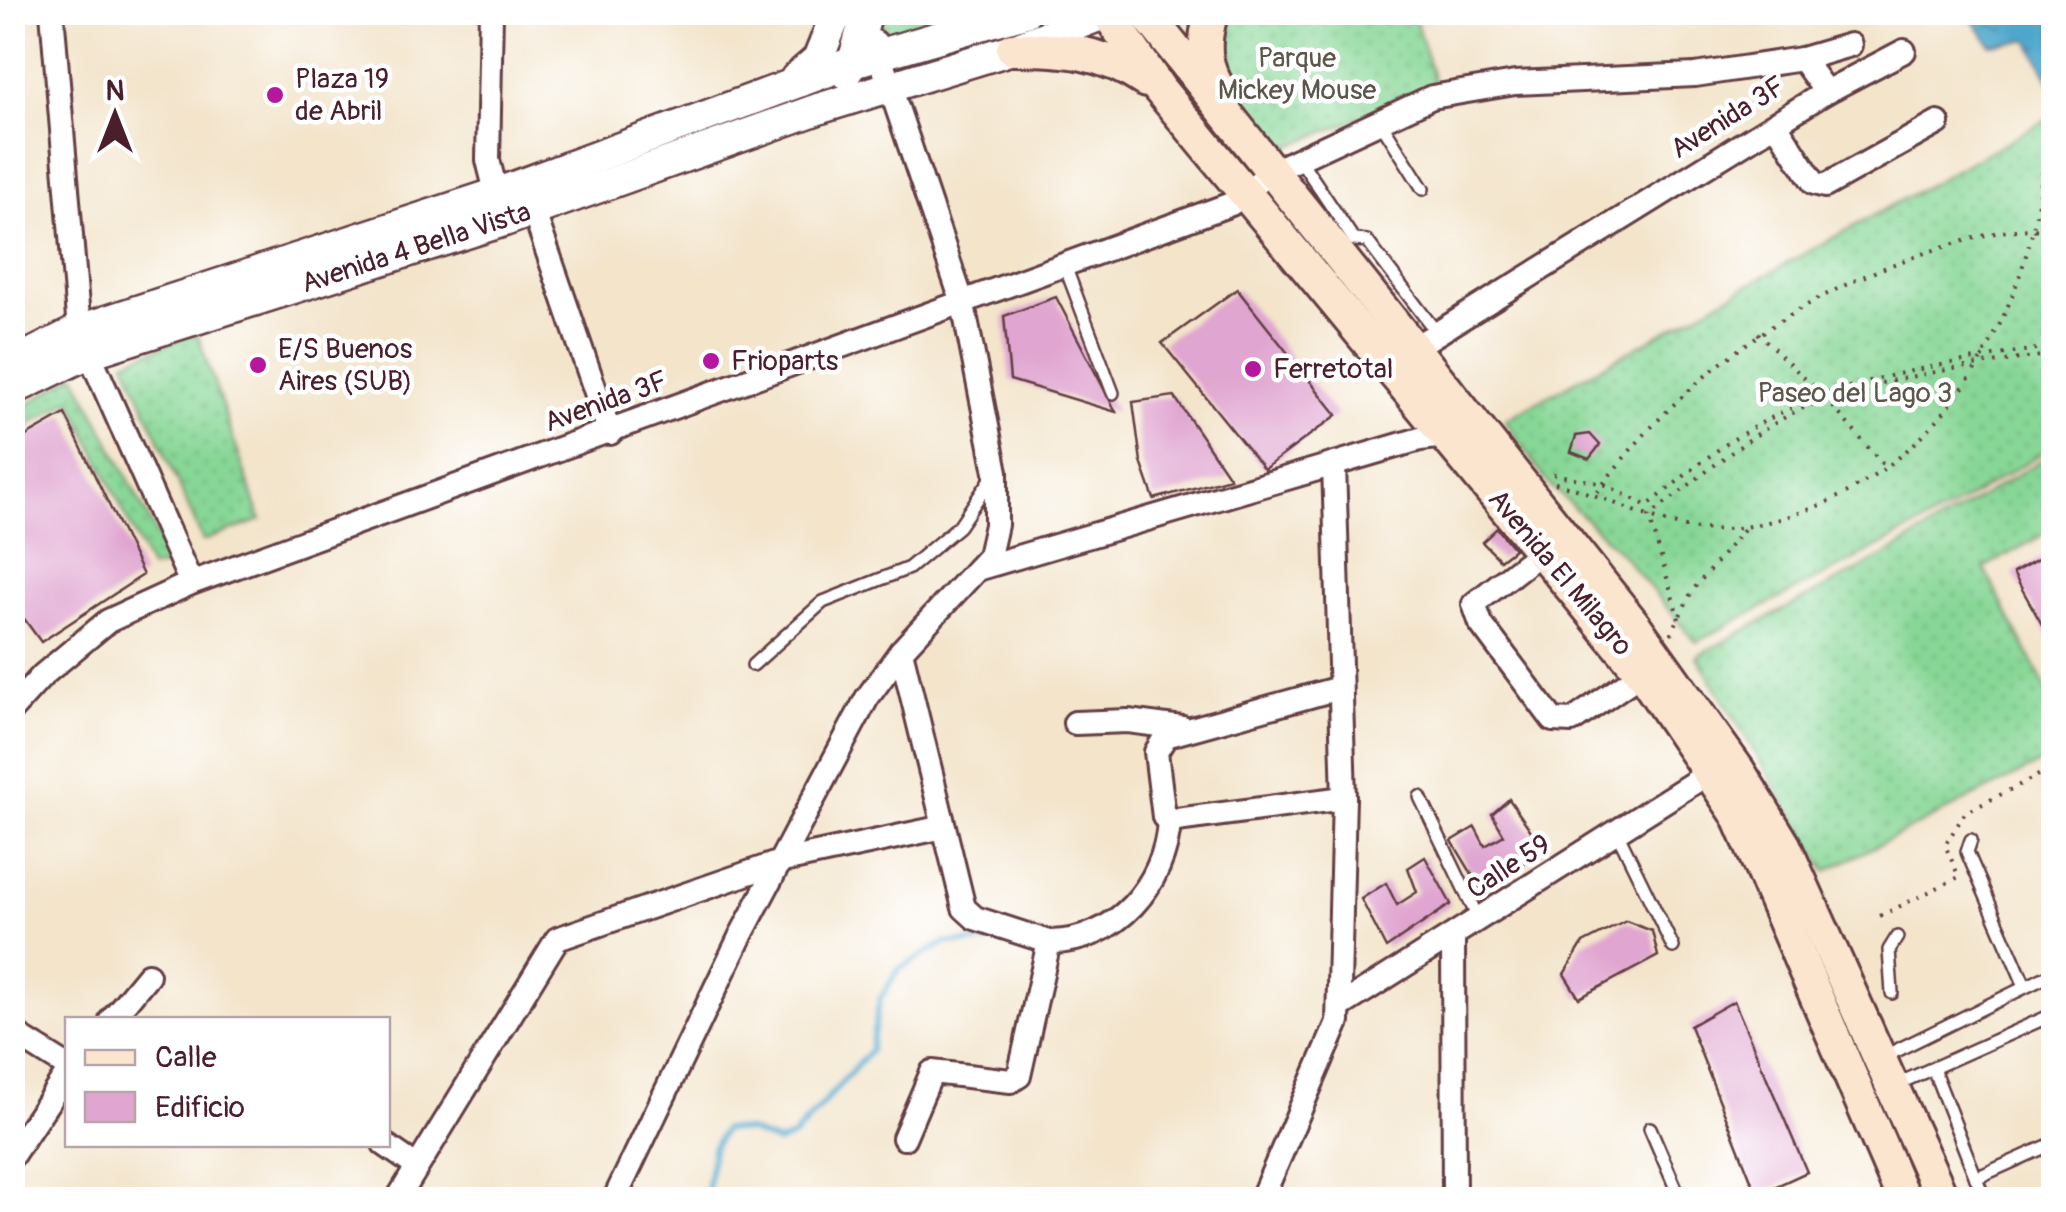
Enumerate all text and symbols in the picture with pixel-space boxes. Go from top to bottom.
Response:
park label: Parque Mickey Mouse [1218,41,1376,108]
place label: Plaza 19 de Abril [295,62,389,129]
north arrow [65,65,165,165]
street label: Avenida 3F [1664,69,1792,167]
text: N [106,74,124,109]
marker: Plaza 19 de Abril [264,84,286,106]
street label: Avenida 4 Bella Vista [297,194,535,302]
place label: E/S Buenos Aires (SUB) [278,332,413,399]
place label: Frioparts [731,344,839,379]
marker: Frioparts [700,350,722,372]
place label: Ferretotal [1273,352,1393,387]
marker: E/S Buenos Aires (SUB) [247,354,269,376]
marker: Ferretotal [1242,358,1264,380]
street label: Avenida 3F [540,364,672,440]
park label: Paseo del Lago 3 [1758,376,1952,411]
street label: Avenida El Milagro [1480,483,1640,663]
street label: Calle 59 [1460,827,1558,907]
legend [65,1017,390,1147]
text: Calle [155,1039,217,1076]
text: Edificio [155,1089,245,1126]

